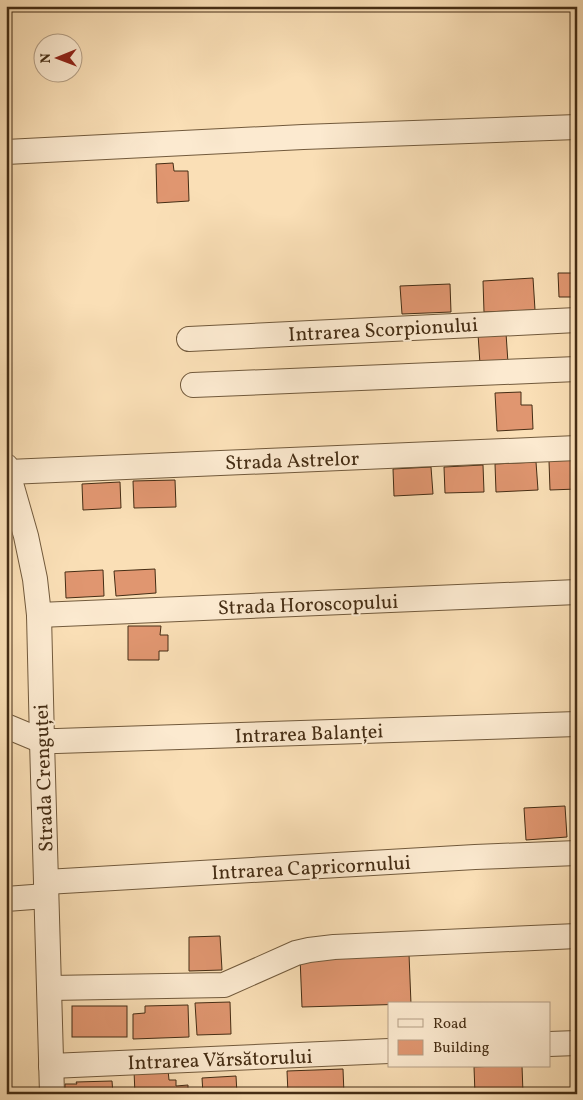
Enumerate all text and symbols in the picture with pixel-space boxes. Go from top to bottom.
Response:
north arrow [32,32,82,82]
text: N [37,53,56,63]
street label: Intrarea Scorpionului [288,312,479,350]
street label: Strada Astrelor [225,446,360,478]
street label: Strada Horoscopului [217,589,399,623]
street label: Strada Crenguței [28,703,62,853]
street label: Intrarea Balanței [234,718,384,752]
street label: Intrarea Capricornului [211,850,411,888]
legend [388,1002,550,1068]
text: Road [433,1014,467,1035]
text: Building [433,1038,490,1059]
street label: Intrarea Vărsătorului [127,1044,313,1078]

